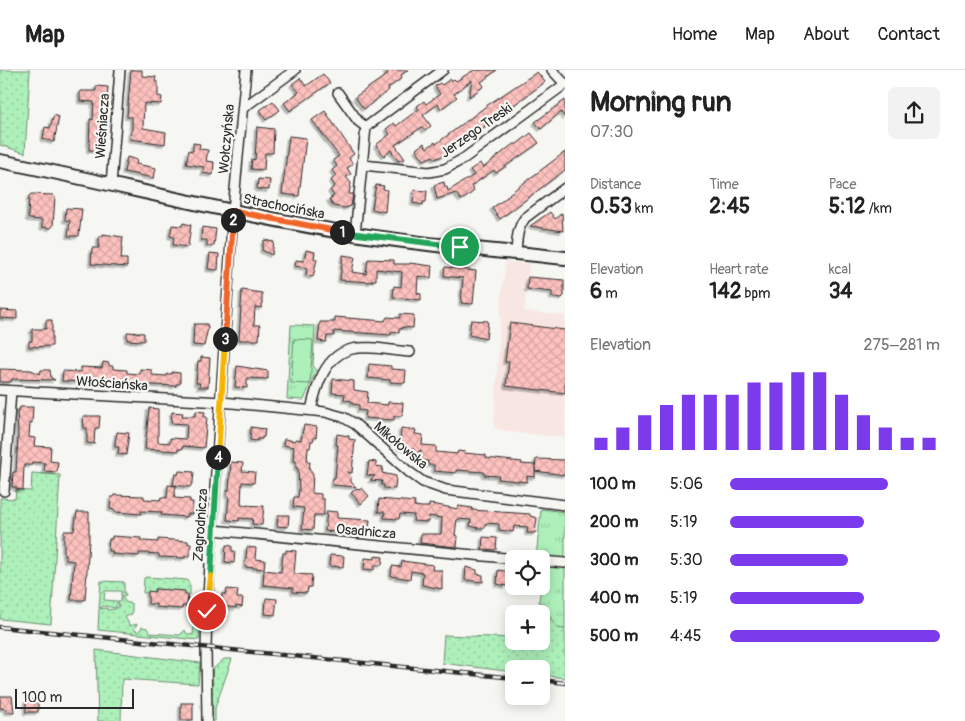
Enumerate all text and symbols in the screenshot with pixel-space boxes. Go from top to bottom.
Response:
text: Map [25,20,65,49]
text: Home [672,23,717,46]
text: Map [745,23,775,46]
text: About [803,23,849,46]
text: Contact [877,23,940,46]
text: Morning run [590,85,732,120]
button: share [888,87,940,139]
street label: Wieśniacza [92,93,113,159]
street label: Jerzego Treski [437,99,516,161]
street label: Wołczyńska [215,103,238,175]
text: 07:30 [590,122,634,142]
text: Distance [590,176,641,193]
text: Time [709,176,739,193]
text: Pace [829,176,856,193]
street label: Strachocińska [242,190,326,223]
text: 0.53 [590,193,632,220]
text: 2:45 [709,193,750,220]
text: 5:12 [829,193,866,220]
text: km [632,200,653,217]
text: /km [866,200,892,217]
pin: 2 [220,208,246,232]
text: 2 [230,212,237,229]
pin: 1 [330,220,354,244]
text: 1 [340,224,345,241]
pin [439,226,481,268]
icon: arrive [446,233,474,261]
text: Elevation [590,261,643,278]
text: Heart rate [709,261,768,278]
text: kcal [829,261,851,278]
text: 6 [590,278,602,305]
text: 142 [709,278,741,305]
text: 34 [829,278,853,305]
text: m [602,285,618,302]
text: bpm [741,285,770,302]
pin: 3 [212,326,238,352]
text: 3 [222,331,229,348]
text: Elevation [590,335,651,355]
text: 275–281 m [864,335,940,355]
street label: Włościańska [75,373,148,394]
street label: Mikołowska [370,418,431,473]
pin: 4 [206,444,230,470]
text: 4 [214,449,223,466]
text: 100 m [590,474,636,494]
text: 5:06 [670,474,703,494]
street label: Zagrodnicza [189,488,212,562]
text: 200 m [590,512,638,532]
text: 5:19 [670,512,697,532]
street label: Osadnicza [335,520,397,543]
map controls [505,550,550,705]
button: locate [505,550,550,595]
text: 300 m [590,550,638,570]
text: 5:30 [670,550,703,570]
text: 400 m [590,588,639,608]
text: 5:19 [670,588,697,608]
pin [186,590,228,632]
icon: check [193,597,221,625]
button: + [505,605,550,650]
text: 500 m [590,626,638,646]
text: 4:45 [670,626,702,646]
button: − [505,660,550,705]
scale bar [15,686,134,709]
text: 100 m [22,689,62,706]

